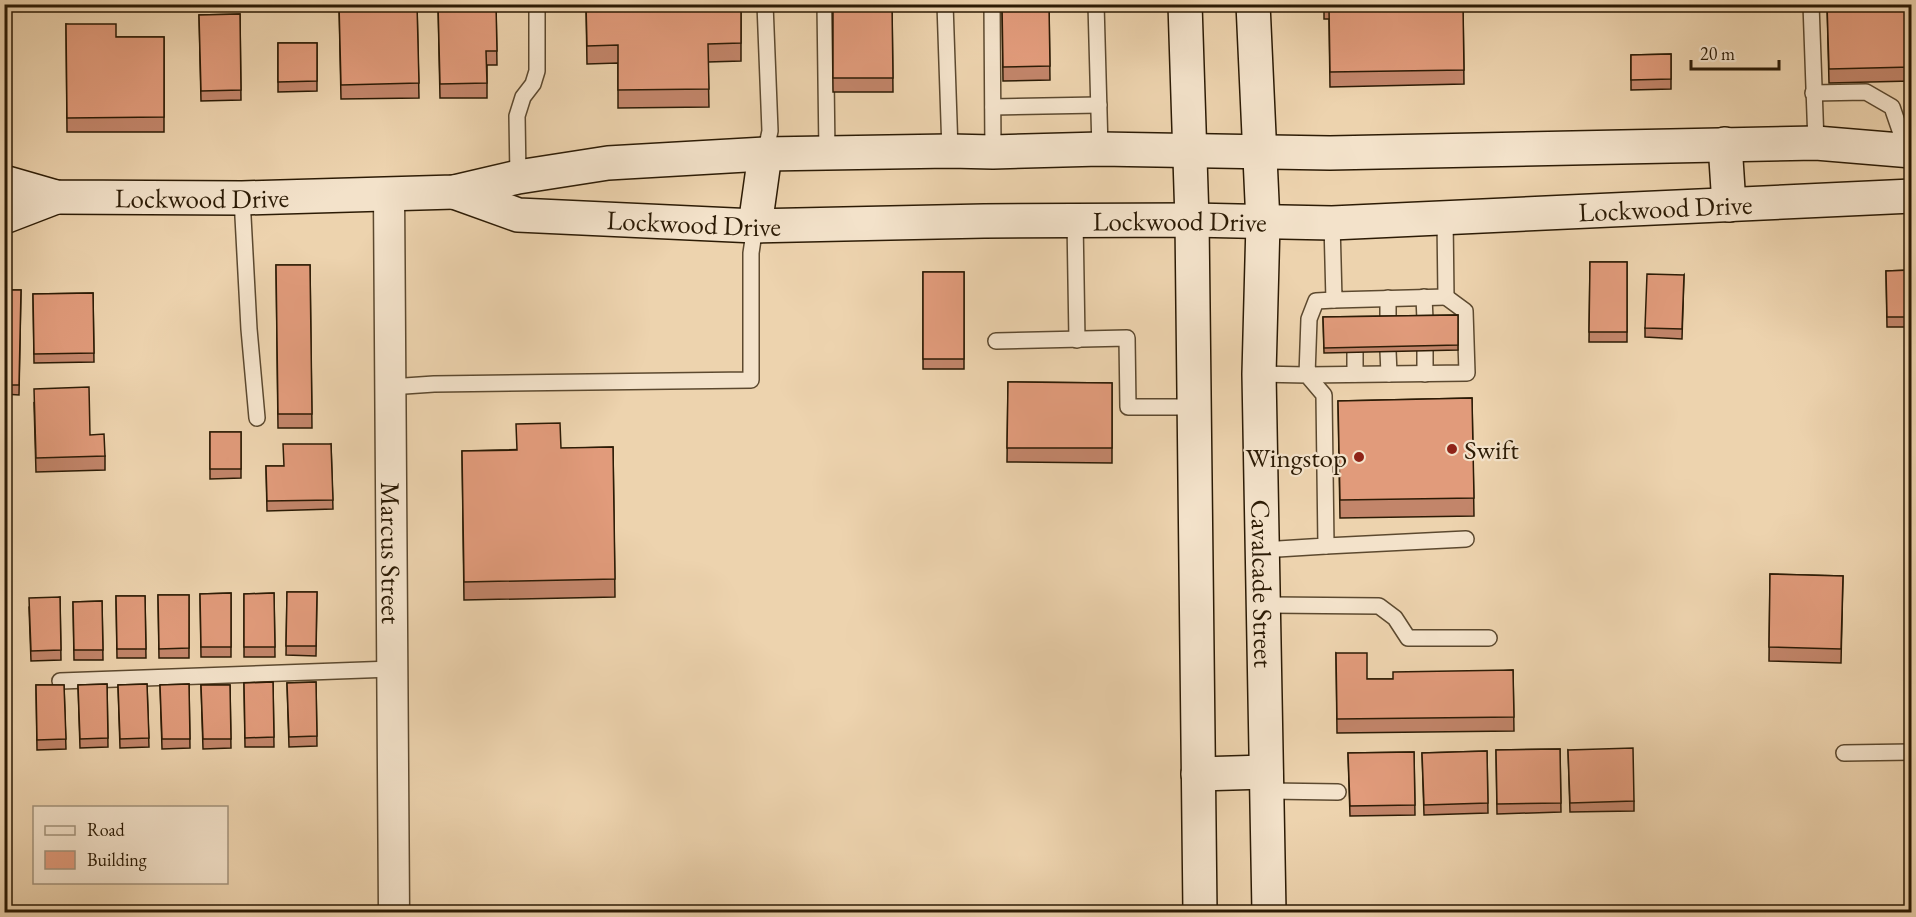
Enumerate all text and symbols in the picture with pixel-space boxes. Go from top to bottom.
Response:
scale bar [1691,33,1780,71]
text: 20 m [1700,42,1735,65]
street label: Lockwood Drive [115,179,289,216]
street label: Lockwood Drive [1577,186,1753,229]
street label: Lockwood Drive [606,202,781,244]
street label: Lockwood Drive [1093,202,1267,239]
place label: Swift [1464,432,1519,467]
place label: Wingstop [1246,440,1347,475]
marker: Swift [1445,442,1459,456]
marker: Wingstop [1352,450,1366,464]
street label: Marcus Street [374,482,409,625]
street label: Cavalcade Street [1244,499,1282,669]
legend [33,806,228,884]
text: Road [87,818,126,841]
text: Building [87,848,147,871]

